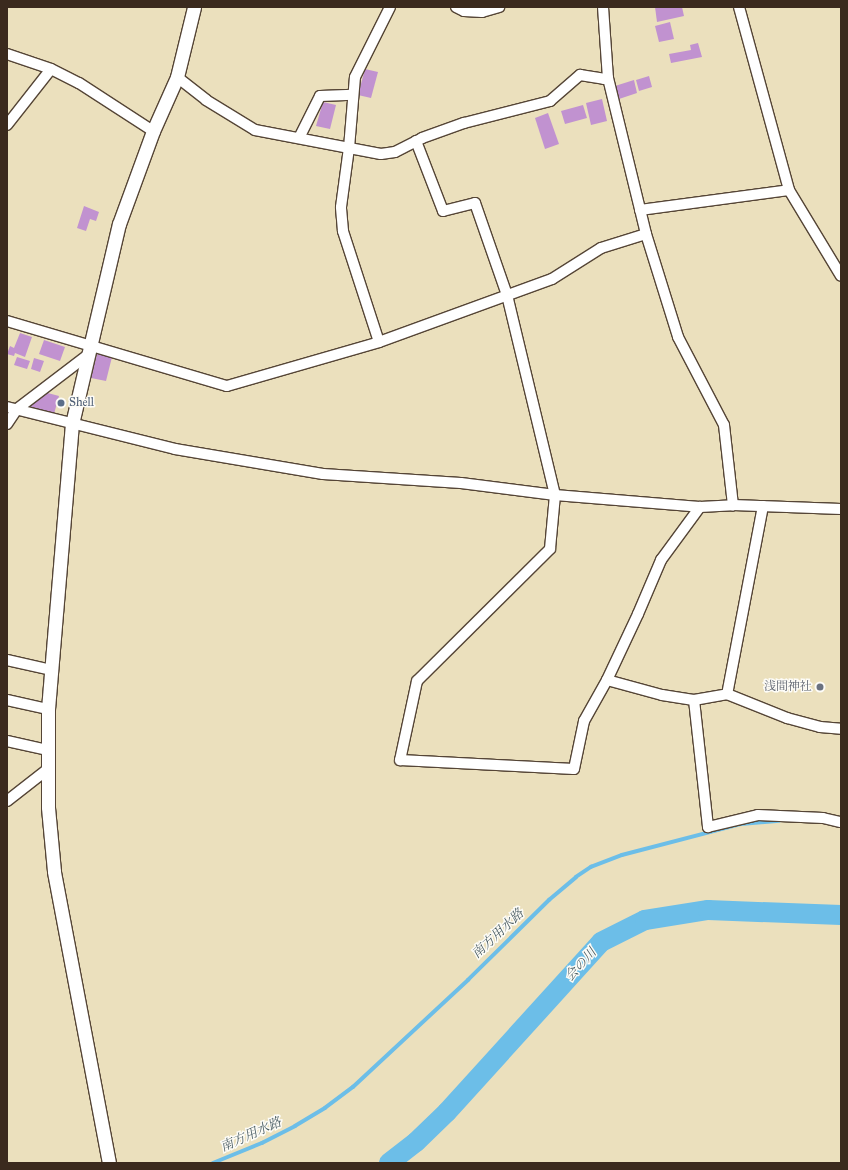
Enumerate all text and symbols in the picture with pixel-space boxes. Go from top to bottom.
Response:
place label: Shell [69,396,94,410]
marker: Shell [56,398,66,408]
place label: 浅間神社 [764,680,812,694]
marker: 浅間神社 [815,682,825,692]
water label: 南方用水路 [469,906,527,962]
water label: 会の川 [562,945,600,985]
water label: 南方用水路 [218,1115,284,1155]

